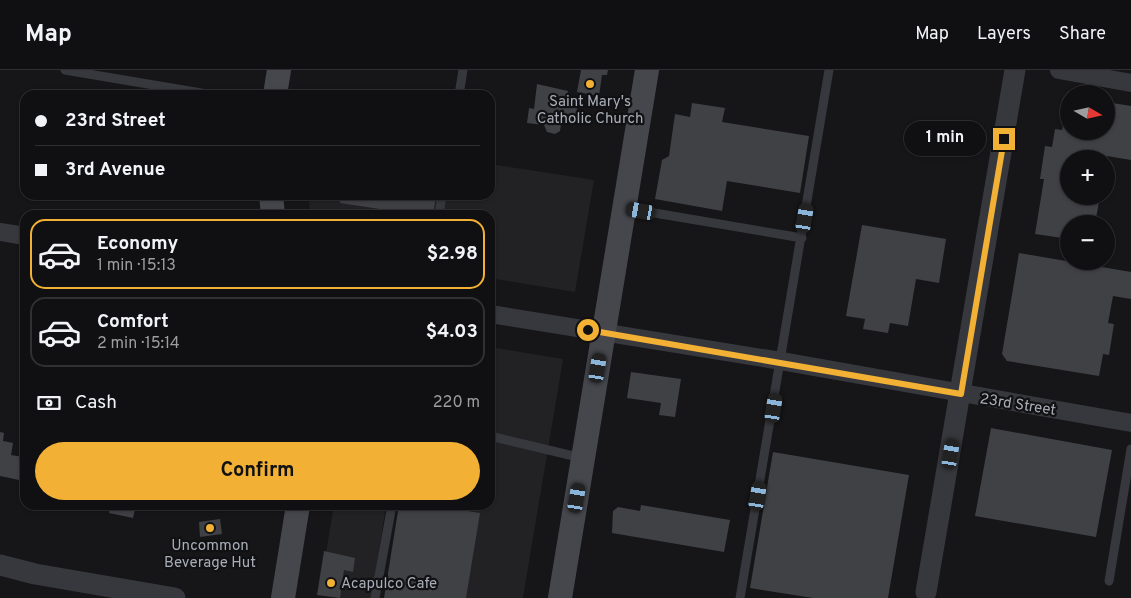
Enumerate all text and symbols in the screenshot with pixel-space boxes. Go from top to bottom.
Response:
text: Map [25,20,72,50]
text: Map [915,23,949,46]
text: Layers [977,23,1031,46]
text: Share [1059,23,1106,46]
marker: Saint Mary's Catholic Church [584,78,596,90]
north arrow [1060,85,1115,140]
map controls [1060,85,1115,270]
place label: Saint Mary's Catholic Church [537,93,643,129]
text: 23rd Street [65,109,166,133]
callout: 1 min [904,122,986,156]
text: 1 min [926,128,964,148]
route end [993,128,1015,150]
button: + [1060,150,1115,205]
text: 3rd Avenue [65,158,165,182]
car [624,201,657,221]
car [795,202,814,234]
button: − [1060,215,1115,270]
icon: car [37,232,82,277]
text: Economy [97,232,178,256]
text: $2.98 [427,242,478,266]
text: 1 min · 15:13 [97,256,176,276]
icon: car [37,310,82,355]
text: Comfort [97,310,169,334]
route start [577,319,599,341]
text: $4.03 [426,320,478,344]
text: 2 min · 15:14 [97,334,180,354]
car [588,352,607,384]
icon: cash [35,389,63,417]
street label: 23rd Street [978,390,1057,421]
text: Cash [75,391,117,415]
car [764,392,783,424]
text: 220 m [433,393,480,413]
car [941,438,960,470]
button: Confirm [35,442,480,500]
car [748,480,767,512]
car [567,482,586,514]
marker: Uncommon Beverage Hut [204,522,216,534]
place label: Uncommon Beverage Hut [164,537,256,573]
place label: Acapulco Cafe [341,575,437,594]
marker: Acapulco Cafe [325,577,337,589]

